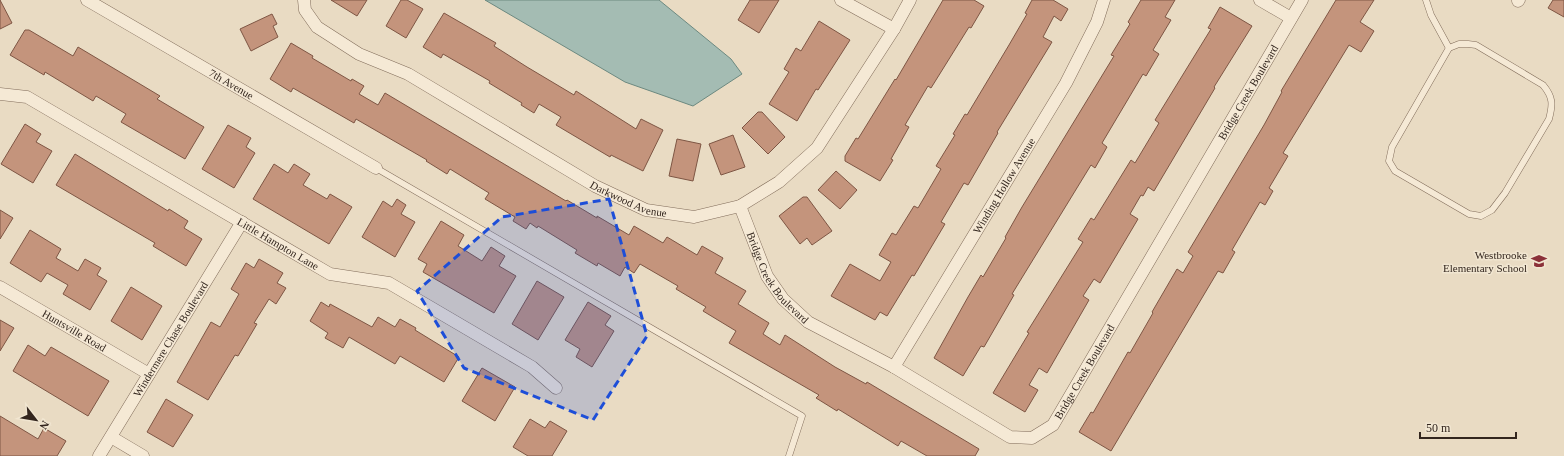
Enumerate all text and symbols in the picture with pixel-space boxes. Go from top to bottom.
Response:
street label: Bridge Creek Boulevard [1216,42,1281,142]
street label: 7th Avenue [207,66,256,102]
street label: Winding Hollow Avenue [970,136,1037,236]
street label: Darkwood Avenue [588,178,668,219]
street label: Little Hampton Lane [235,215,321,272]
street label: Bridge Creek Boulevard [745,230,812,326]
place label: Westbrooke Elementary School [1443,249,1527,274]
school or university icon: Westbrooke Elementary School [1530,252,1548,270]
street label: Windermere Chase Boulevard [131,279,210,399]
street label: Huntsville Road [40,307,109,354]
street label: Bridge Creek Boulevard [1052,322,1117,421]
north arrow [16,400,56,440]
scale bar [1420,414,1516,440]
text: N [37,419,52,432]
text: 50 m [1426,421,1451,435]

